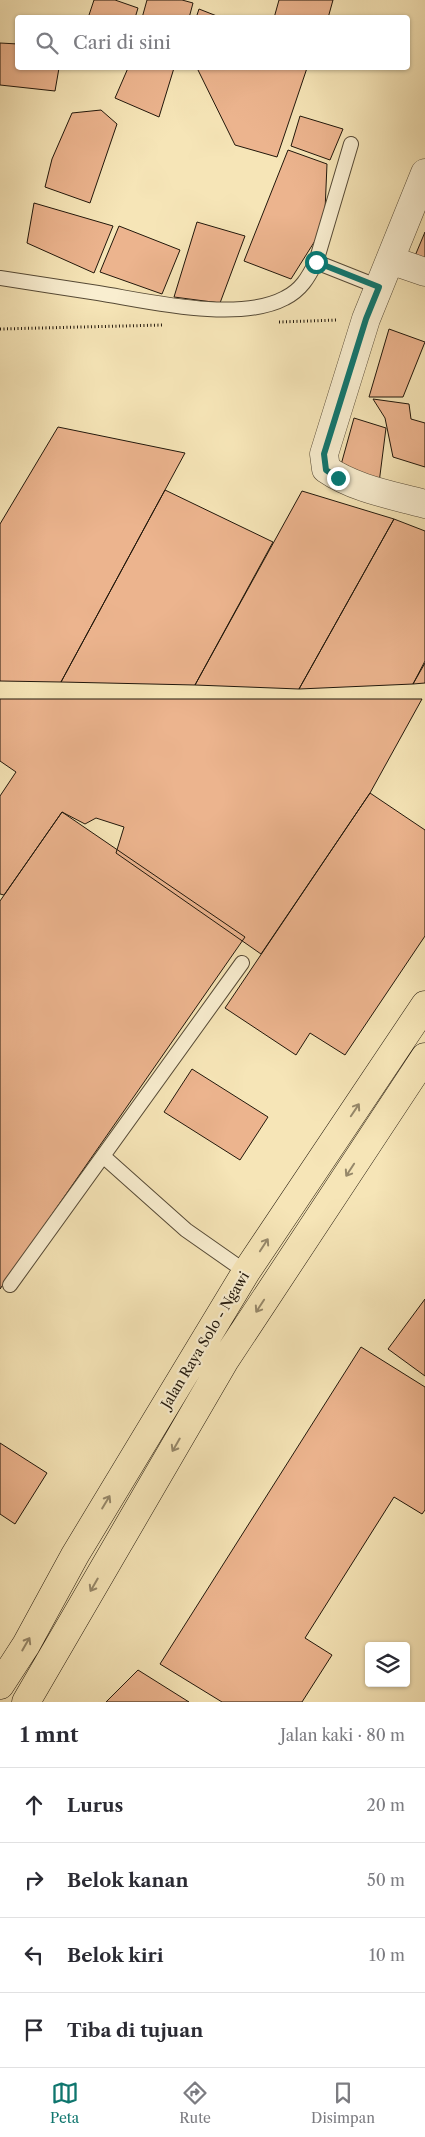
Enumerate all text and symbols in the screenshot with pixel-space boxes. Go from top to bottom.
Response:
search box [15,15,410,70]
icon: search [33,29,61,57]
text: Cari di sini [73,31,171,54]
route start [305,251,328,274]
route end [327,467,350,490]
one-way arrow [350,1103,360,1117]
one-way arrow [345,1163,355,1177]
one-way arrow [259,1238,269,1252]
street label: Jalan Raya Solo - Ngawi [156,1268,253,1414]
one-way arrow [255,1298,265,1312]
one-way arrow [171,1437,181,1452]
one-way arrow [102,1496,112,1510]
one-way arrow [88,1577,98,1591]
one-way arrow [22,1637,32,1651]
map controls [365,1642,410,1687]
button: layers [365,1642,410,1687]
text: 1 mnt [20,1722,78,1747]
text: Jalan kaki · 80 m [280,1725,405,1745]
icon: ahead [20,1791,48,1819]
text: Lurus [67,1794,123,1817]
text: 20 m [366,1795,405,1815]
icon: right [20,1866,48,1894]
text: Belok kanan [67,1869,189,1892]
text: 50 m [367,1870,405,1890]
icon: left [20,1941,48,1969]
text: Belok kiri [67,1944,164,1967]
text: 10 m [369,1945,405,1965]
icon: arrive [20,2016,48,2044]
text: Tiba di tujuan [67,2019,203,2042]
tab: Peta [50,2079,79,2127]
tab: Rute [179,2079,211,2127]
tab: Disimpan [311,2079,375,2127]

